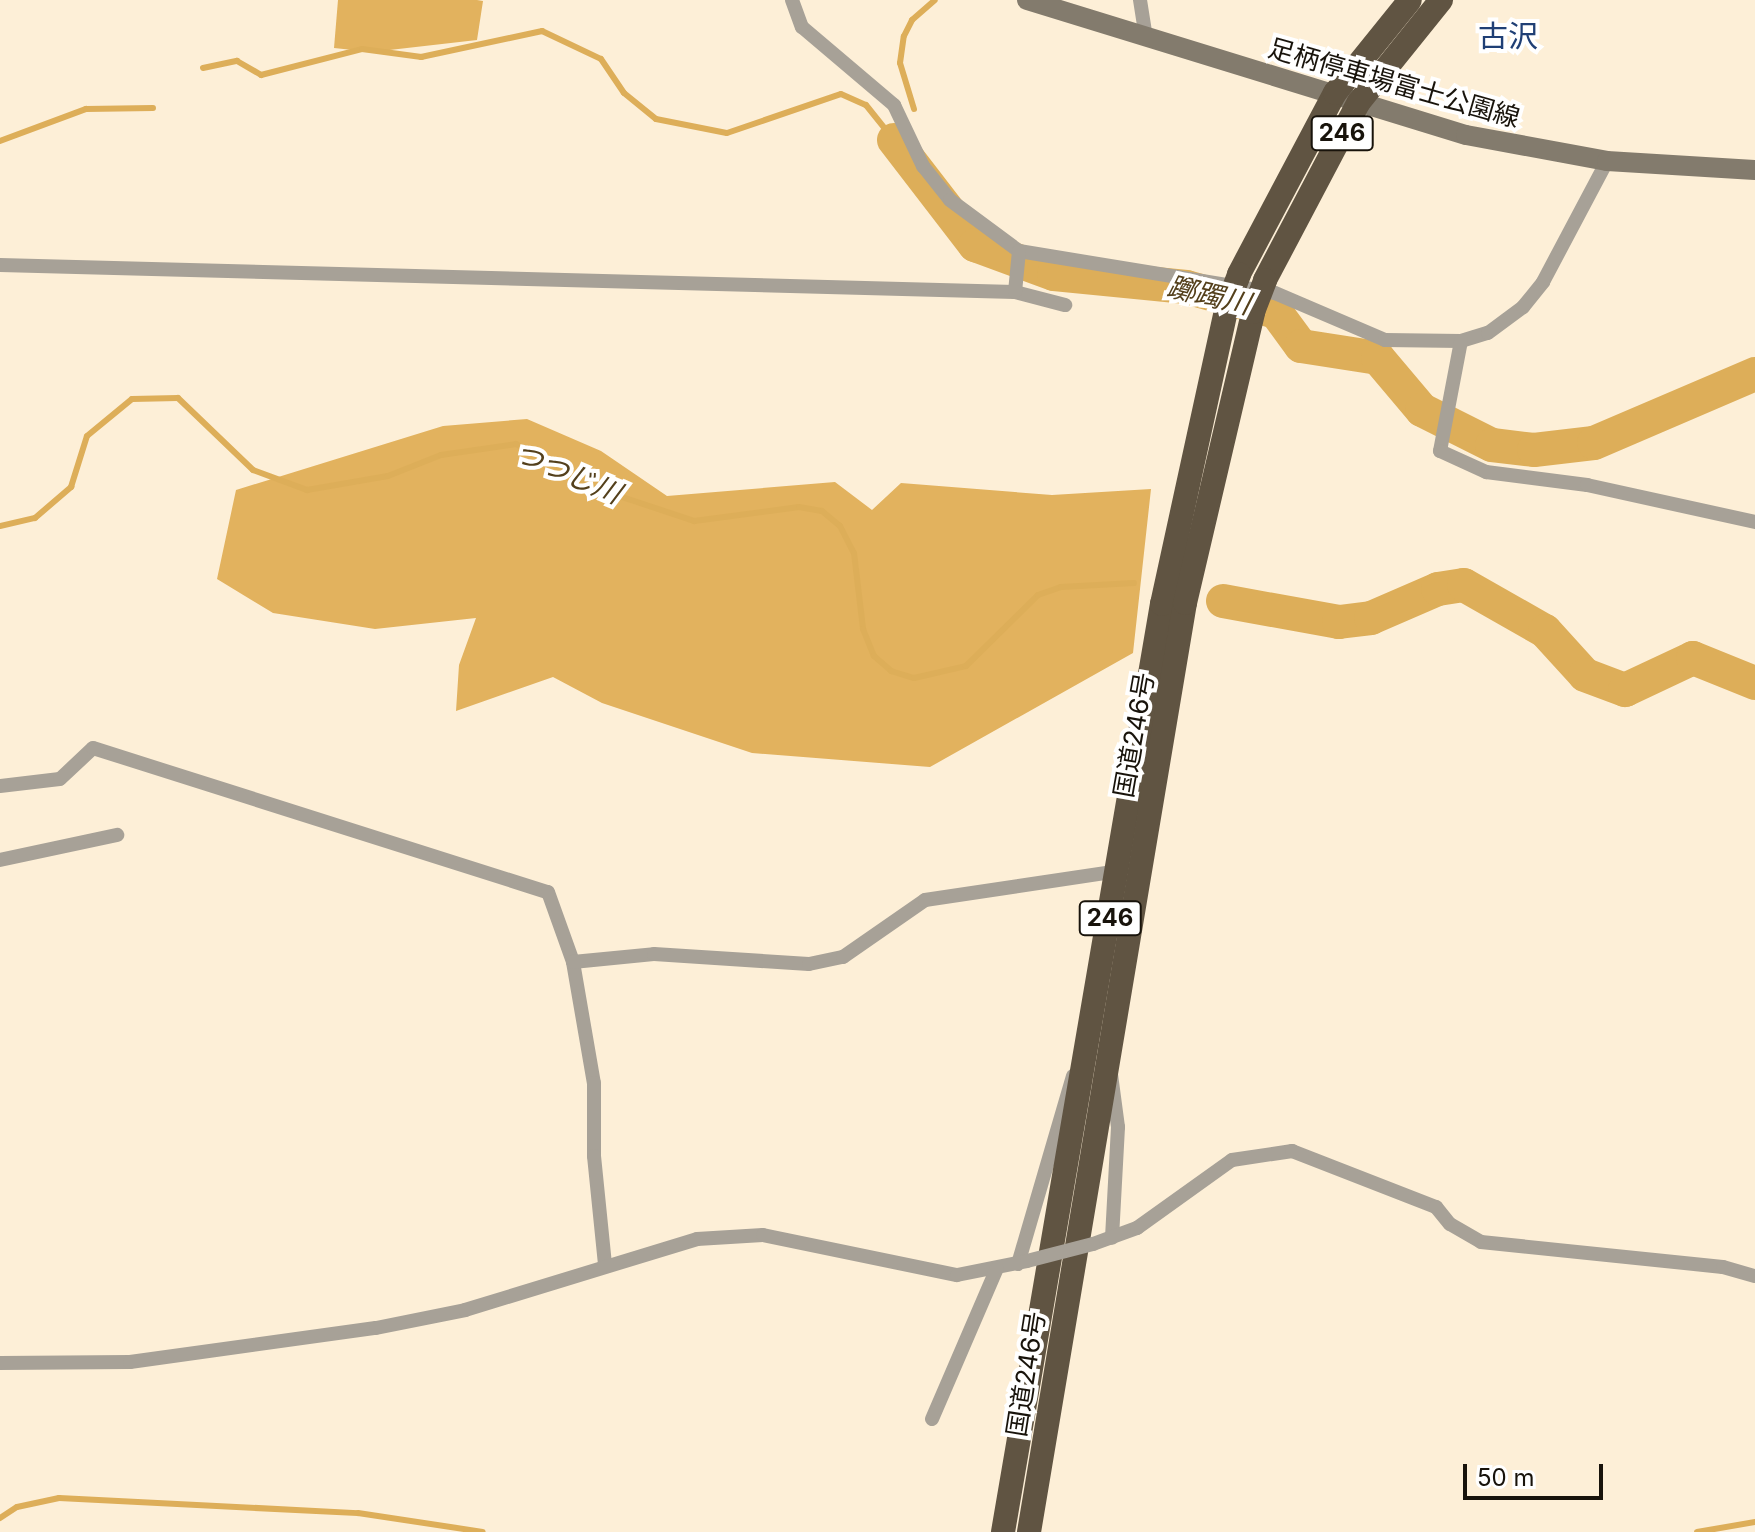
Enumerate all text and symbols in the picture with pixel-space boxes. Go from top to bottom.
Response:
district label: 古沢 [1478,18,1538,54]
street label: 足柄停車場富士公園線 [1265,32,1523,134]
road number: 246 [1310,113,1374,153]
water label: 躑躅川 [1164,269,1254,321]
water label: つつじ川 [510,436,626,510]
street label: 国道246号 [1108,670,1160,800]
road number: 246 [1078,898,1142,938]
street label: 国道246号 [1001,1309,1051,1439]
scale bar [1467,1448,1607,1498]
text: 50 m [1477,1463,1535,1492]

